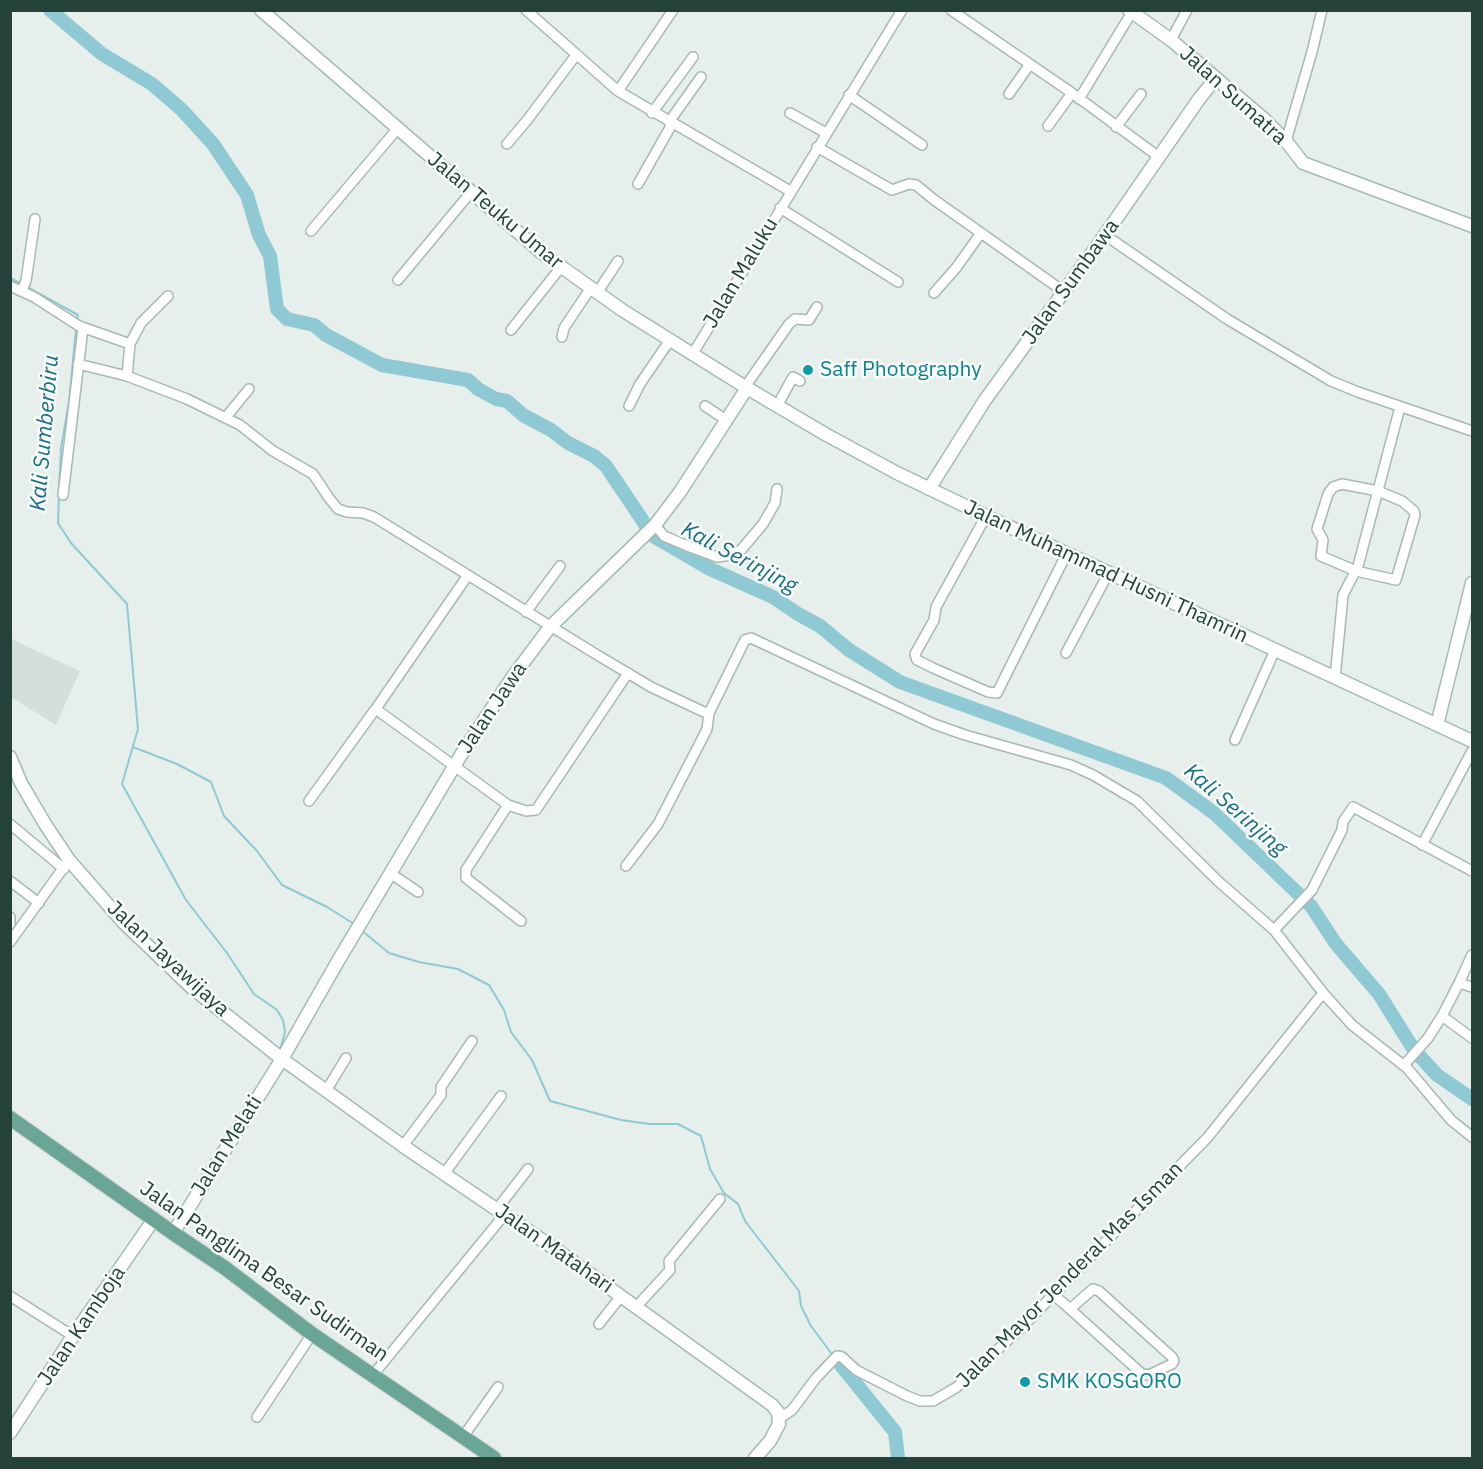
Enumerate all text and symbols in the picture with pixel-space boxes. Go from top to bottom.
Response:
street label: Jalan Sumatra [1174,41,1292,151]
street label: Jalan Teuku Umar [422,147,568,275]
street label: Jalan Maluku [698,213,784,333]
street label: Jalan Sumbawa [1017,214,1125,350]
water label: Kali Sumberbiru [25,354,65,512]
place label: Saff Photography [820,357,982,383]
marker: Saff Photography [801,363,815,377]
street label: Jalan Muhammad Husni Thamrin [960,495,1252,649]
water label: Kali Serinjing [677,516,801,600]
street label: Jalan Jawa [453,658,533,758]
water label: Kali Serinjing [1178,758,1292,862]
street label: Jalan Jayawijaya [102,896,234,1022]
street label: Jalan Melati [186,1091,268,1201]
street label: Jalan Mayor Jenderal Mas Isman [952,1157,1188,1393]
street label: Jalan Panglima Besar Sudirman [135,1176,393,1368]
street label: Jalan Matahari [490,1199,618,1299]
street label: Jalan Kamboja [33,1261,131,1391]
place label: SMK KOSGORO [1037,1369,1182,1395]
marker: SMK KOSGORO [1018,1375,1032,1389]

